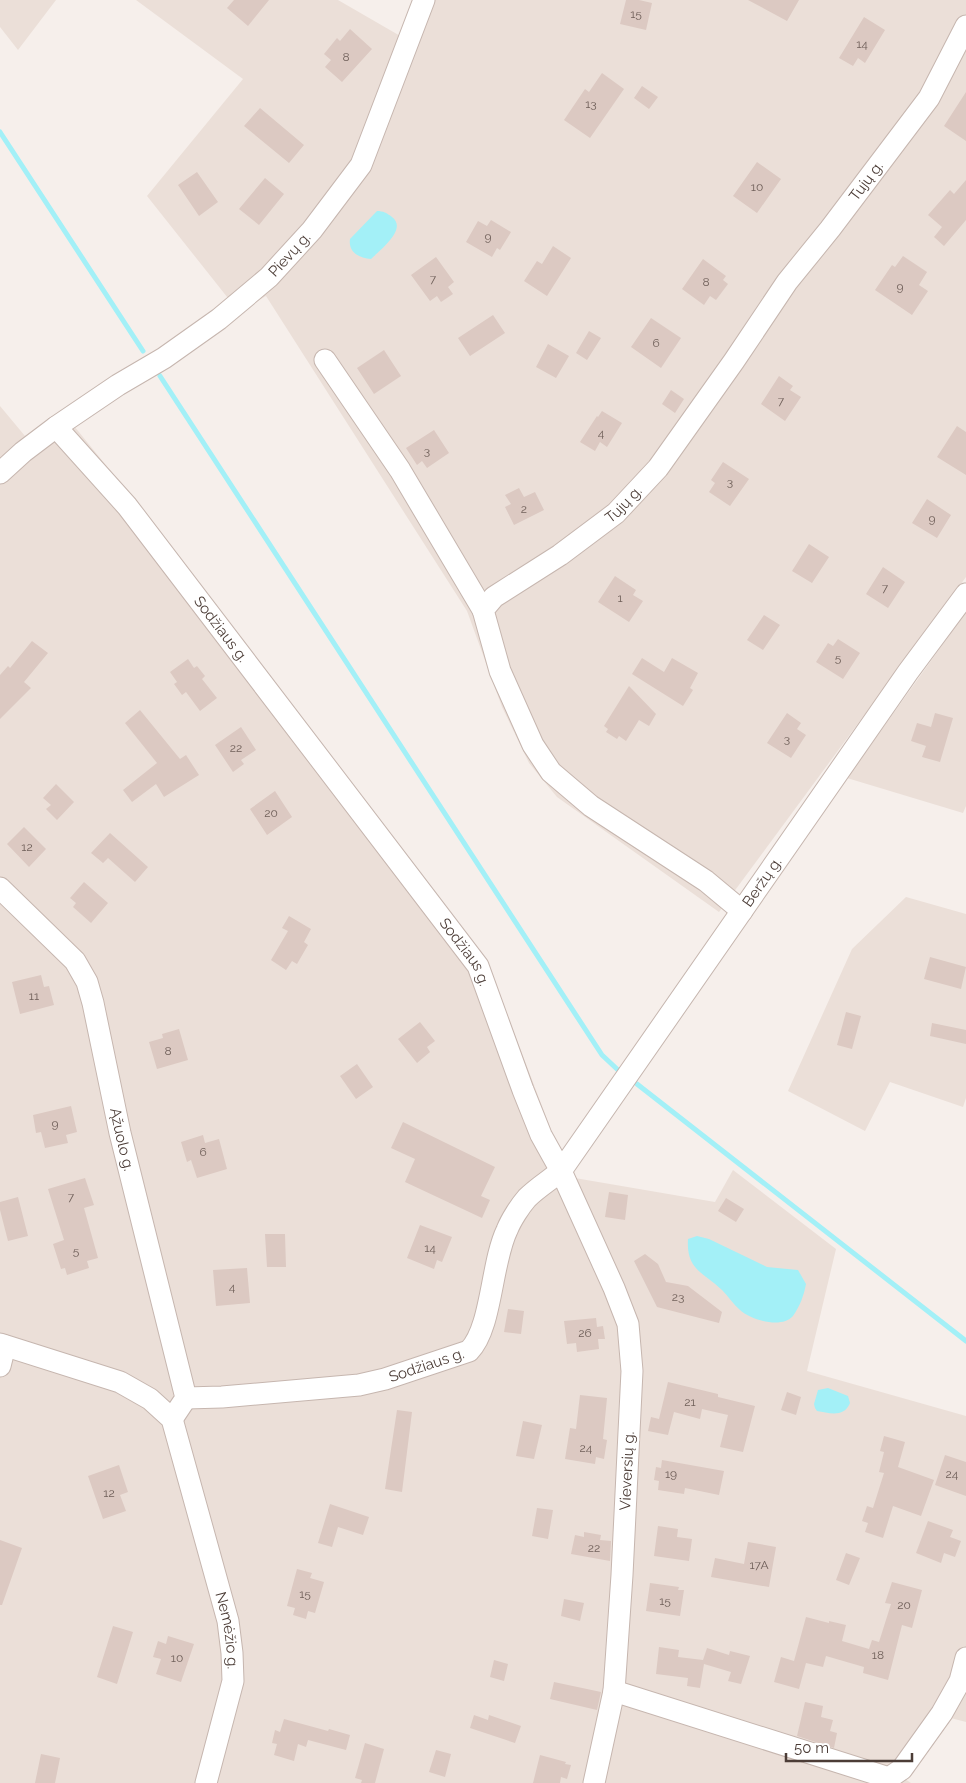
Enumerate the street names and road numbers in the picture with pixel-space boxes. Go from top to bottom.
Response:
street label: Tujų g. [845,158,887,204]
street label: Pievų g. [265,228,314,281]
street label: Tujų g. [602,482,646,527]
street label: Sodžiaus g. [190,592,252,666]
street label: Beržų g. [738,854,785,910]
street label: Sodžiaus g. [436,914,493,988]
street label: Ąžuolo g. [106,1106,138,1173]
street label: Sodžiaus g. [387,1344,467,1386]
street label: Vieversių g. [616,1431,638,1511]
street label: Nemėžio g. [211,1590,242,1670]

